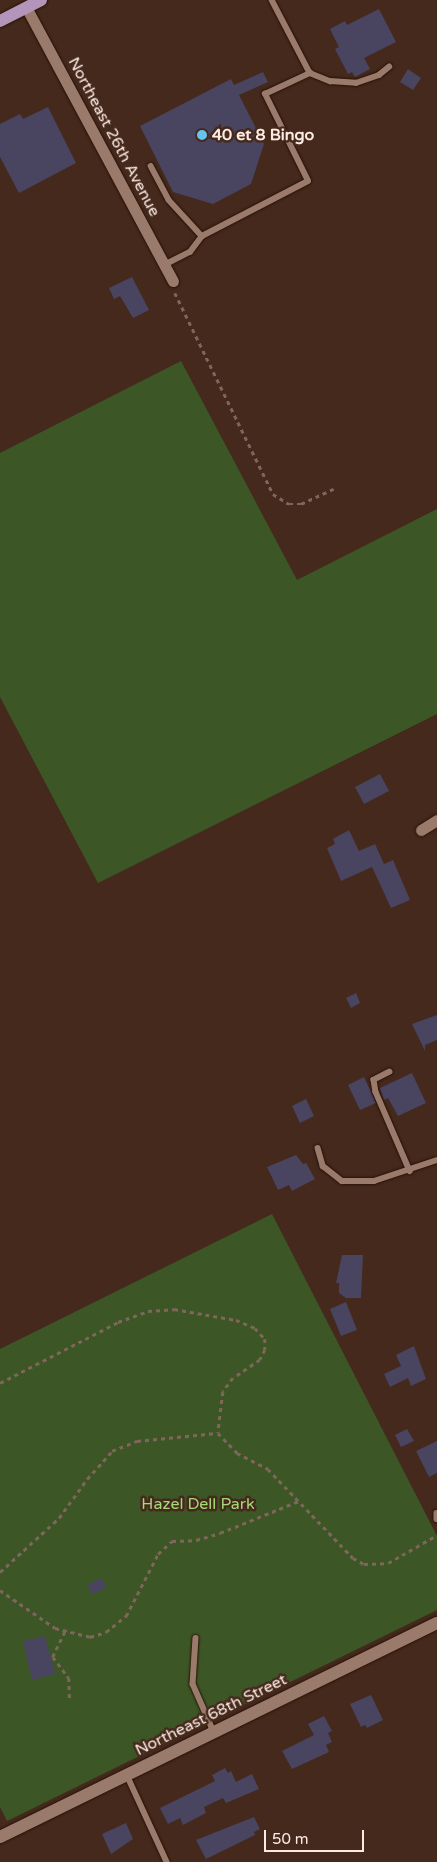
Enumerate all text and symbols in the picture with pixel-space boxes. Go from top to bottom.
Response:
street label: Northeast 26th Avenue [64,54,164,220]
place label: 40 et 8 Bingo [212,125,314,145]
marker: 40 et 8 Bingo [196,129,208,141]
park label: Hazel Dell Park [141,1494,255,1514]
street label: Northeast 68th Street [132,1670,290,1760]
scale bar [267,1820,367,1852]
text: 50 m [272,1830,309,1848]

